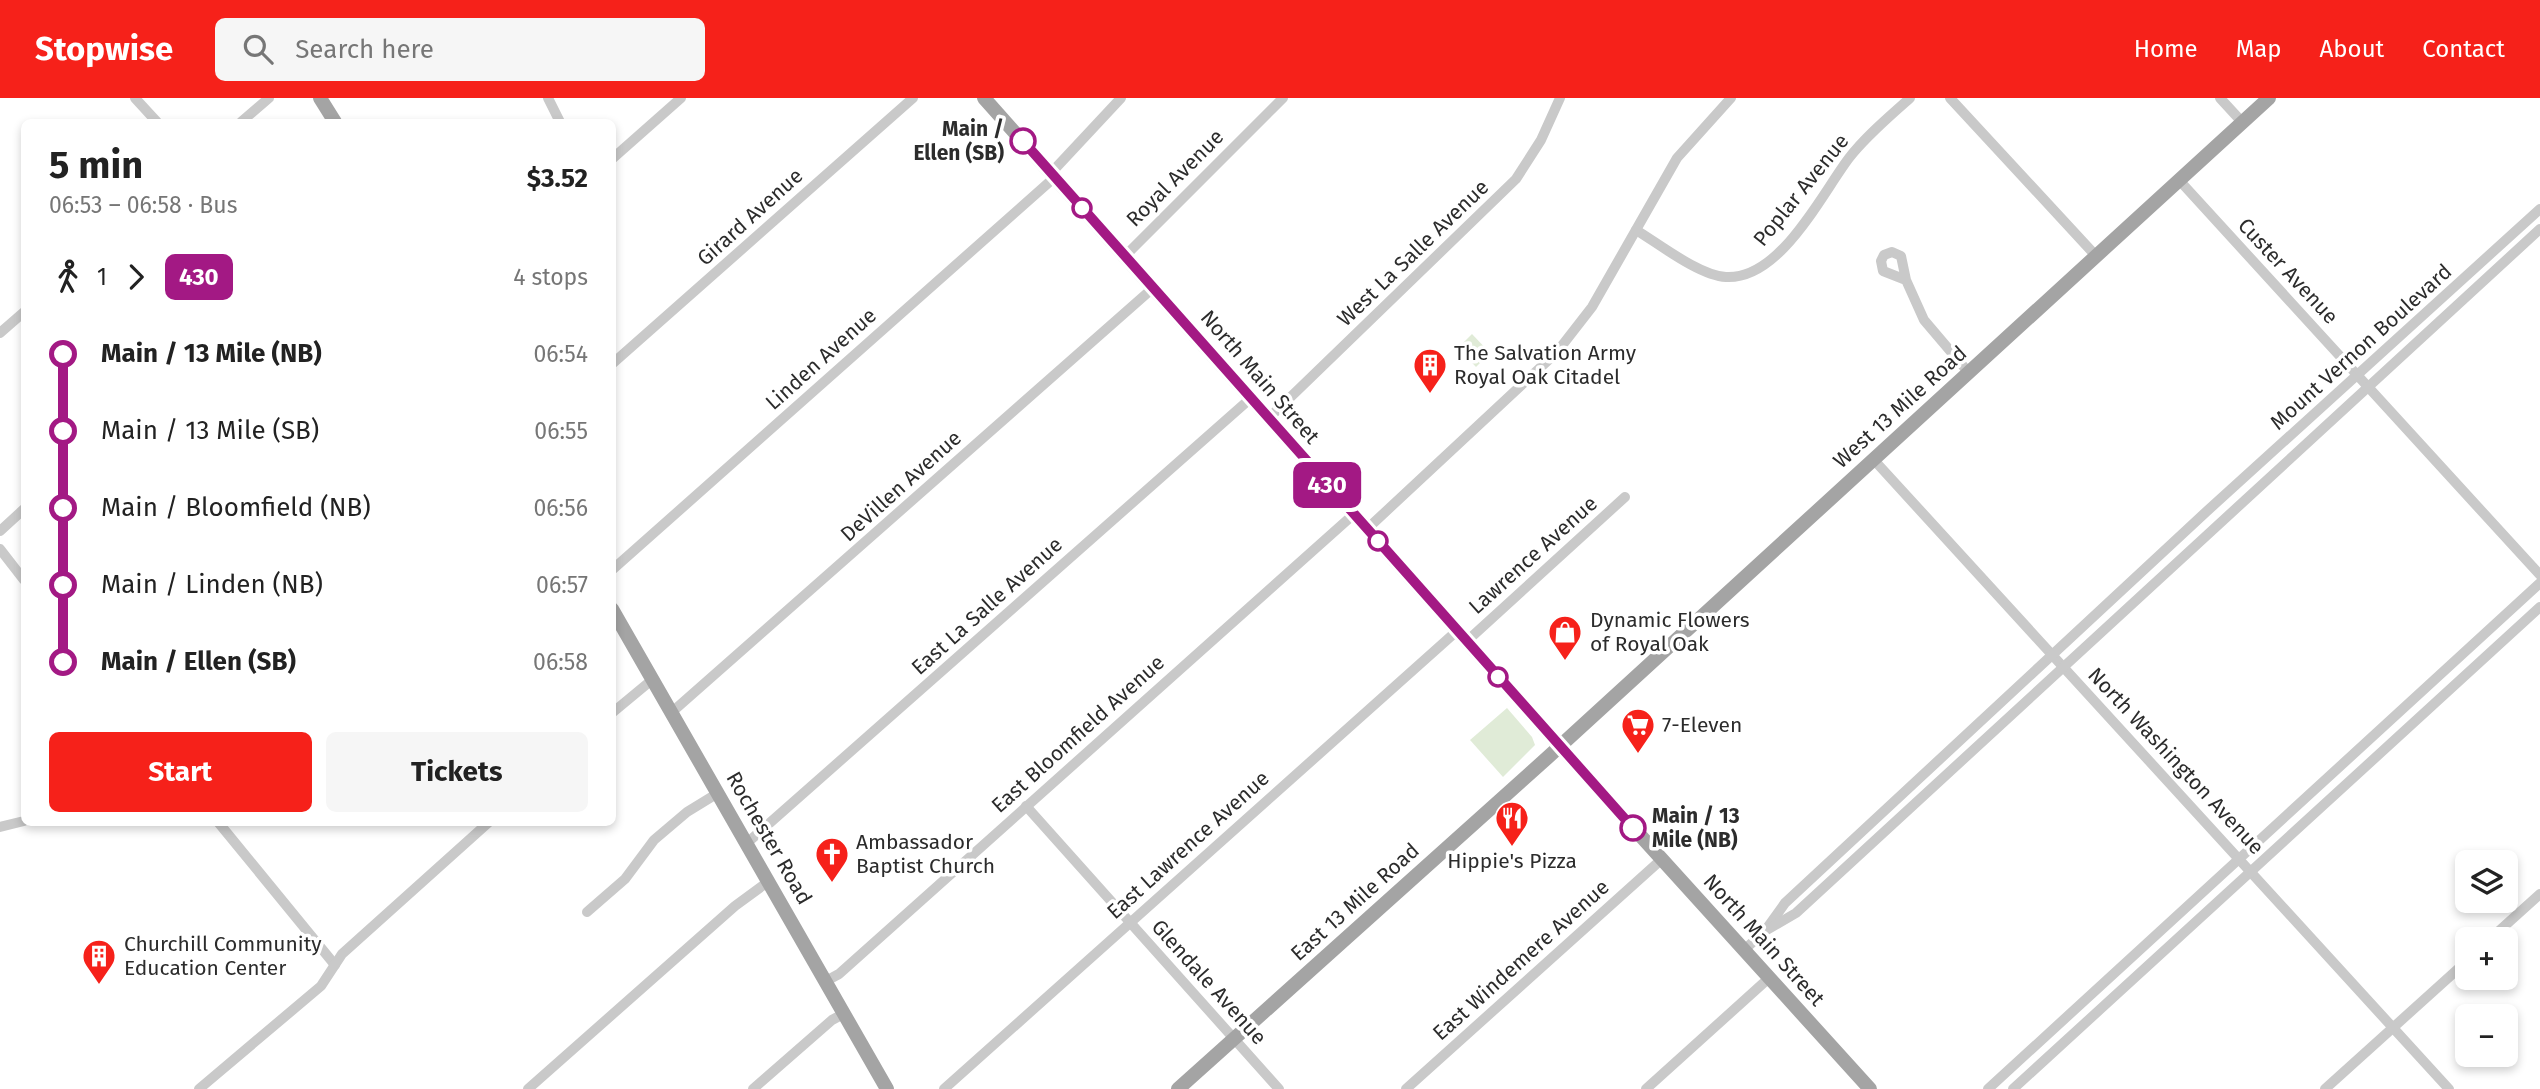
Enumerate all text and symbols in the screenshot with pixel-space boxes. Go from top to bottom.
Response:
search box [215,18,705,81]
text: Stopwise [35,29,173,69]
icon: search [239,30,277,68]
text: Search here [295,34,434,65]
text: Home [2134,35,2198,63]
text: Map [2236,35,2282,63]
text: About [2320,35,2384,63]
text: Contact [2422,35,2505,63]
place label: Main / Ellen (SB) [913,116,1004,166]
street label: Royal Avenue [1121,124,1229,232]
marker: Main / Ellen (SB) [1010,128,1036,154]
street label: Poplar Avenue [1748,129,1854,251]
text: 5 min [49,142,143,188]
text: $3.52 [527,163,588,194]
street label: Girard Avenue [692,163,808,271]
street label: West La Salle Avenue [1332,174,1494,332]
text: 06:53 – 06:58 · Bus [49,191,237,219]
unlabelled marker [1072,198,1092,218]
street label: Custer Avenue [2232,213,2344,329]
icon: walk [49,258,87,296]
icon: forward [117,258,155,296]
street label: Mount Vernon Boulevard [2265,259,2457,435]
text: 1 [97,263,107,291]
text: 430 [179,263,219,291]
text: 4 stops [513,263,588,291]
street label: Linden Avenue [760,302,882,416]
street label: North Main Street [1195,305,1325,449]
text: Main / 13 Mile (NB) [101,338,322,369]
text: 06:54 [534,340,588,368]
place label: The Salvation Army Royal Oak Citadel [1454,340,1637,390]
street label: West 13 Mile Road [1828,340,1972,474]
building icon: The Salvation Army Royal Oak Citadel [1411,346,1449,395]
text: Main / 13 Mile (SB) [101,415,319,446]
text: 06:55 [534,417,588,445]
street label: DeVillen Avenue [835,425,967,547]
line badge: 430 [1287,462,1367,508]
text: 430 [1307,471,1347,499]
street label: Lawrence Avenue [1463,490,1603,620]
text: Main / Bloomfield (NB) [101,492,371,523]
text: 06:56 [534,494,588,522]
street label: East La Salle Avenue [906,531,1068,681]
unlabelled marker [1368,531,1388,551]
text: Main / Linden (NB) [101,569,323,600]
text: 06:57 [536,571,588,599]
place label: Dynamic Flowers of Royal Oak [1590,607,1750,657]
shop icon: Dynamic Flowers of Royal Oak [1546,613,1584,662]
text: Main / Ellen (SB) [101,646,296,677]
text: 06:58 [533,648,588,676]
street label: East Bloomfield Avenue [986,649,1170,819]
street label: North Washington Avenue [2082,662,2270,860]
unlabelled marker [1488,667,1508,687]
supermarket icon: 7-Eleven [1619,706,1657,755]
place label: 7-Eleven [1662,712,1742,738]
button: Start [49,732,312,812]
button: Tickets [326,732,588,812]
street label: East Lawrence Avenue [1102,765,1274,925]
street label: Rochester Road [720,767,818,909]
restaurant icon: Hippie's Pizza [1493,799,1531,848]
place label: Main / 13 Mile (NB) [1652,803,1740,853]
marker: Main / 13 Mile (NB) [1620,815,1646,841]
place label: Ambassador Baptist Church [856,829,995,879]
church icon: Ambassador Baptist Church [813,835,851,884]
street label: East 13 Mile Road [1285,837,1425,967]
place label: Hippie's Pizza [1447,848,1577,874]
map controls [2455,850,2518,1067]
button: layers [2455,850,2518,913]
street label: North Main Street [1698,869,1830,1012]
street label: East Windemere Avenue [1427,874,1615,1046]
street label: Glendale Avenue [1146,914,1272,1050]
button: + [2455,927,2518,990]
place label: Churchill Community Education Center [124,931,322,981]
building icon: Churchill Community Education Center [80,937,118,986]
button: − [2455,1004,2518,1067]

